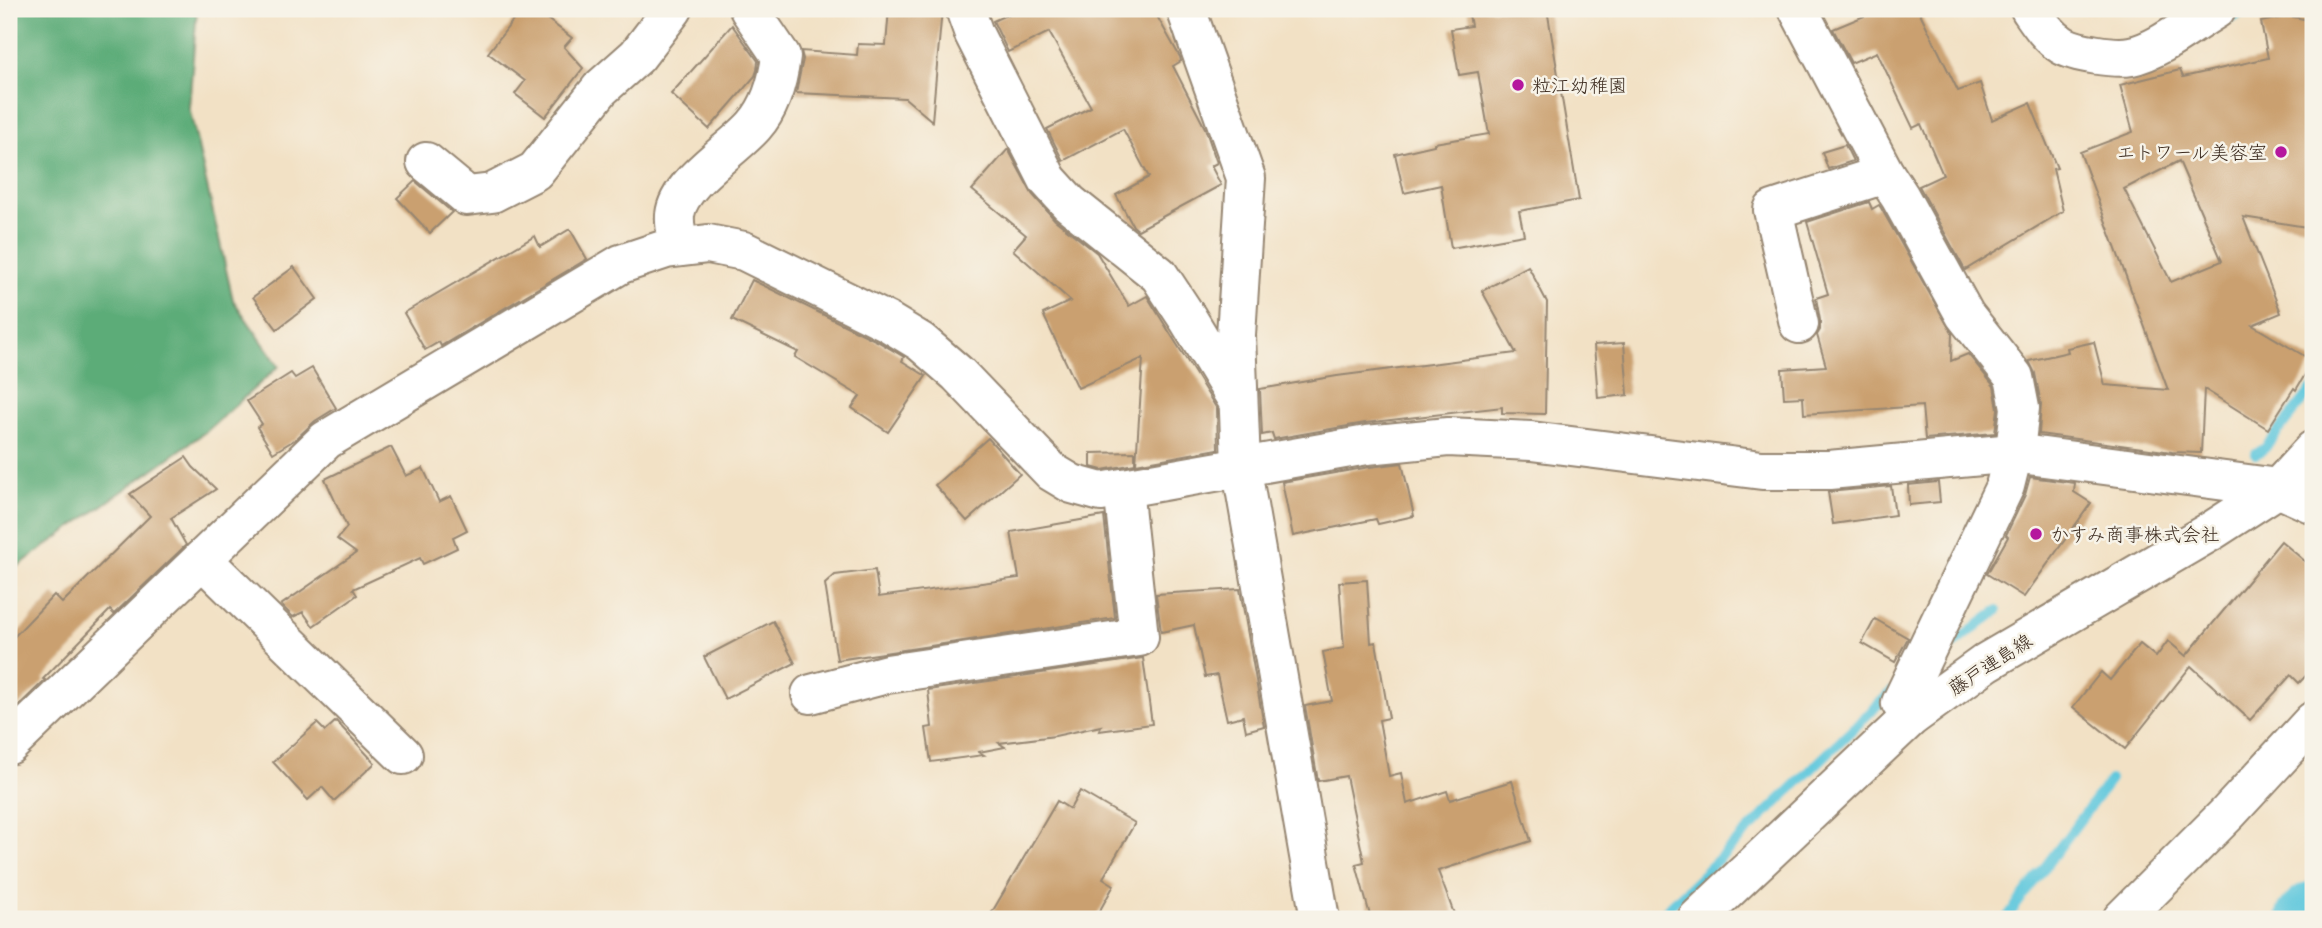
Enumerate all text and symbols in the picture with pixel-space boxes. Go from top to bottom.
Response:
place label: 粒江幼稚園 [1532,73,1627,100]
marker: 粒江幼稚園 [1510,77,1526,93]
place label: エトワール美容室 [2116,140,2267,167]
marker: エトワール美容室 [2273,144,2289,160]
place label: かすみ商事株式会社 [2050,522,2219,549]
marker: かすみ商事株式会社 [2028,526,2044,542]
street label: 藤戸連島線 [1944,628,2038,702]

